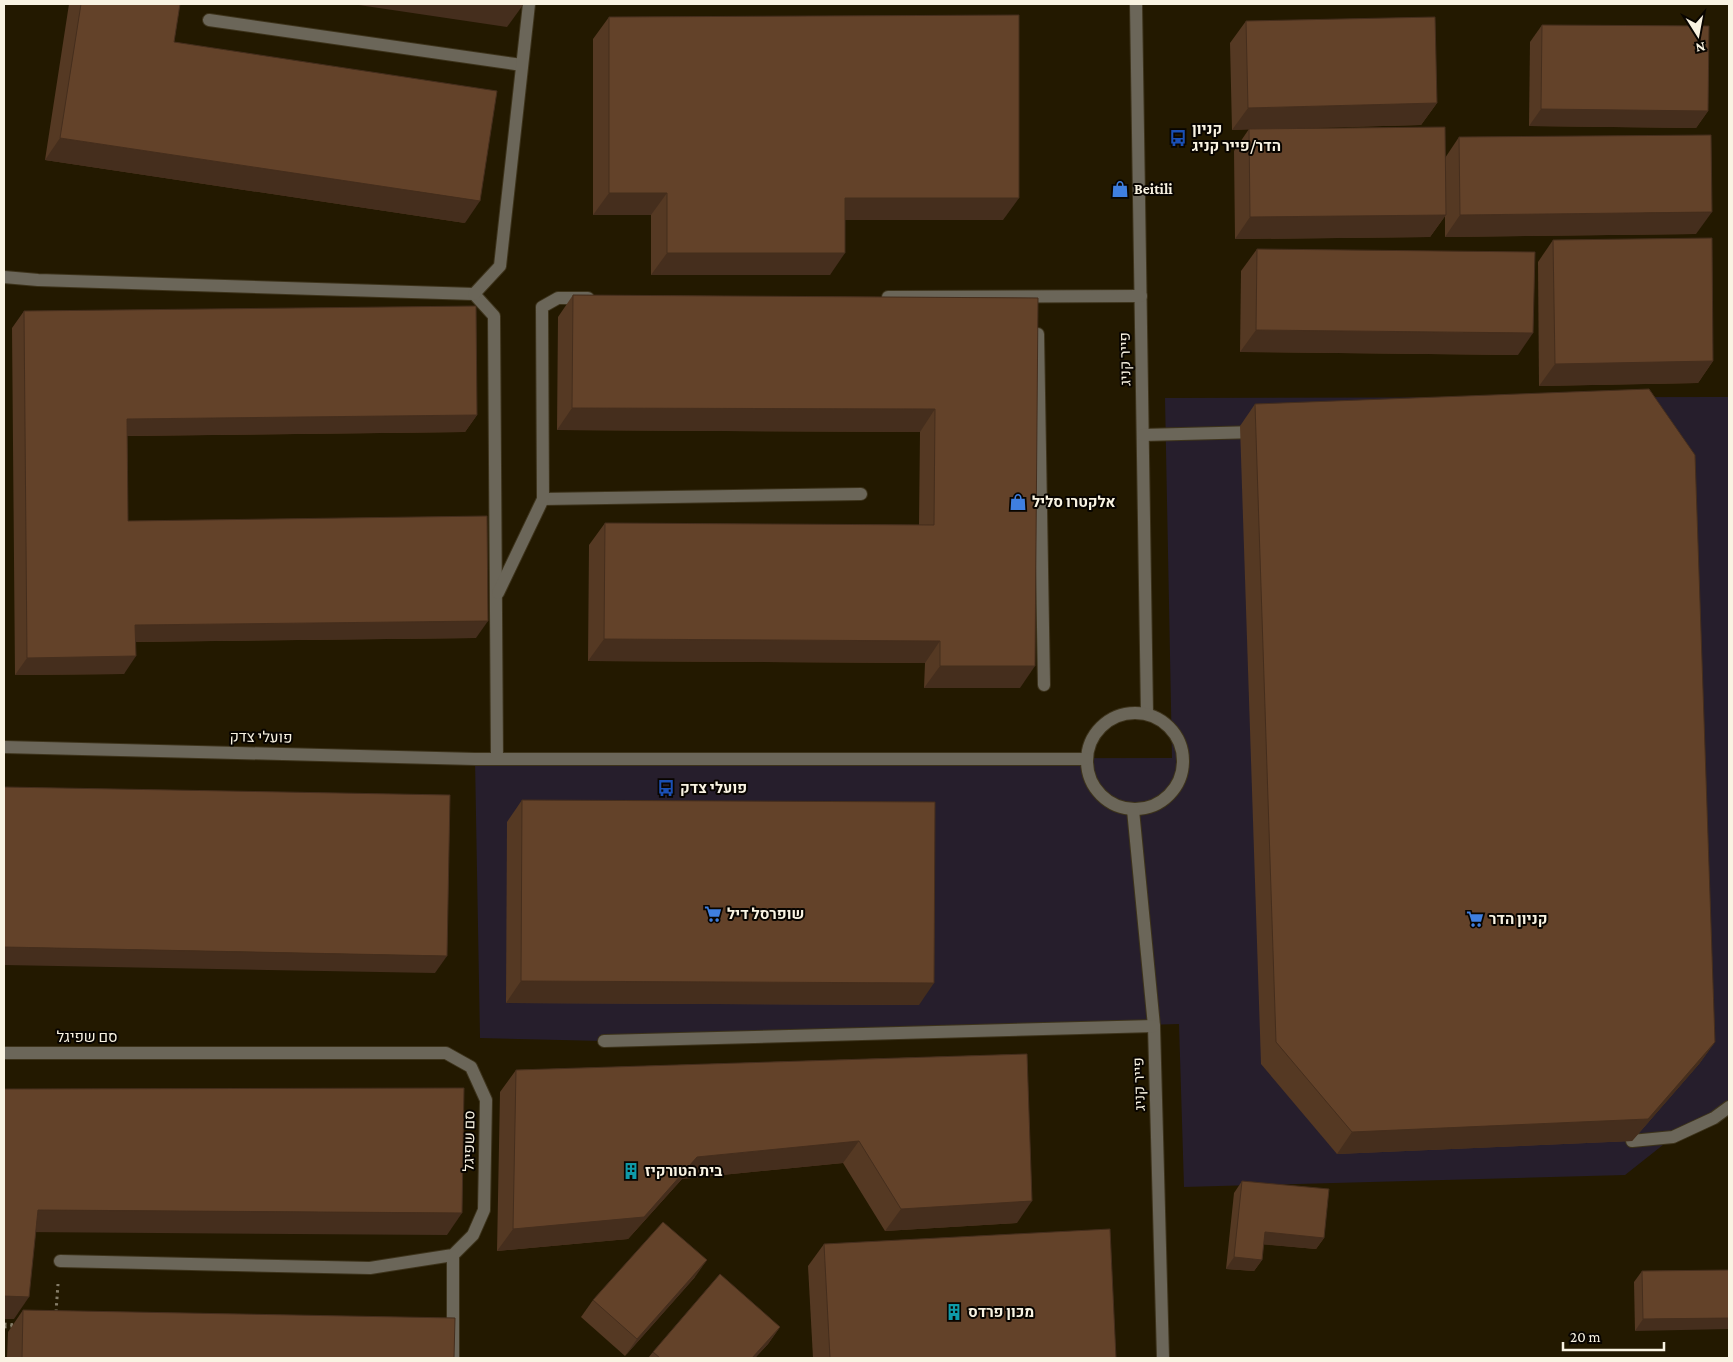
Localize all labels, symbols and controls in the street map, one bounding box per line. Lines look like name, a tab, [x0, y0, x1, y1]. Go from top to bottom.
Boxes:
north arrow	[1673, 10, 1723, 60]
text: N	[1694, 39, 1707, 57]
place label: קניון הדר/פייר קניג	[1192, 121, 1281, 154]
bus stop icon: קניון הדר/פייר קניג	[1168, 128, 1188, 148]
shop icon: Beitili	[1110, 179, 1130, 199]
place label: Beitili	[1134, 181, 1173, 197]
street label: פייר קניג	[1117, 332, 1133, 386]
shop icon: אלקטרו סליל	[1008, 492, 1028, 512]
place label: אלקטרו סליל	[1032, 494, 1116, 510]
street label: פועלי צדק	[229, 728, 293, 746]
bus stop icon: פועלי צדק	[656, 778, 676, 798]
place label: פועלי צדק	[680, 780, 747, 796]
supermarket icon: שופרסל דיל	[703, 904, 723, 924]
place label: שופרסל דיל	[727, 906, 804, 922]
supermarket icon: קניון הדר	[1465, 909, 1485, 929]
place label: קניון הדר	[1489, 911, 1547, 927]
street label: סם שפיגל	[56, 1029, 118, 1045]
street label: פייר קניג	[1130, 1057, 1148, 1111]
street label: סם שפיגל	[460, 1110, 478, 1172]
building icon: בית הטורקיז	[621, 1161, 641, 1181]
place label: בית הטורקיז	[645, 1163, 723, 1179]
building icon: מכון פרדס	[944, 1302, 964, 1322]
place label: מכון פרדס	[968, 1304, 1034, 1320]
scale bar	[1563, 1320, 1664, 1352]
text: 20 m	[1570, 1329, 1601, 1345]

